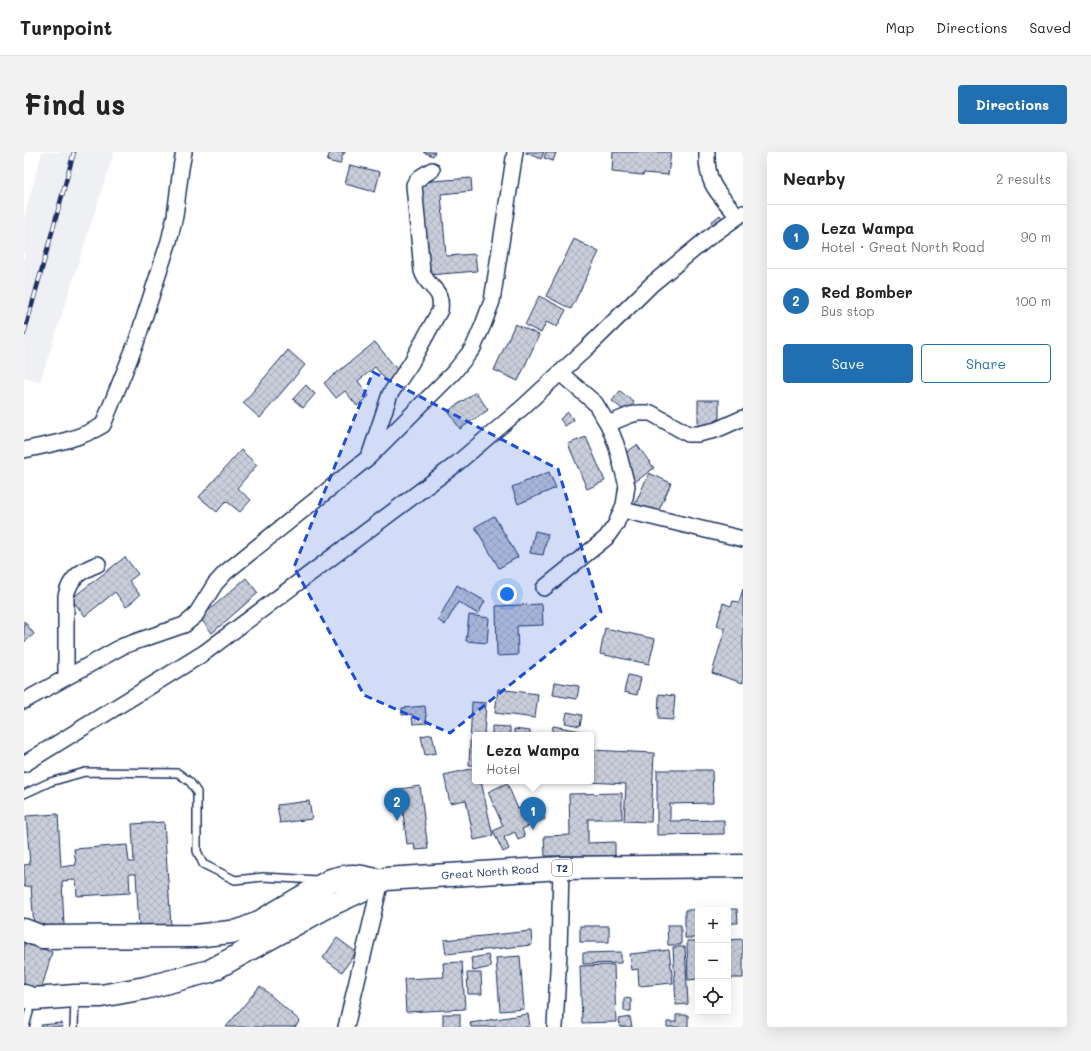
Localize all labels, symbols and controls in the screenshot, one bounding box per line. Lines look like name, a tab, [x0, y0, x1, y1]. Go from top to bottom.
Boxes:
text: Turnpoint	[20, 15, 112, 40]
text: Map	[886, 18, 914, 37]
text: Directions	[936, 18, 1007, 37]
text: Saved	[1029, 18, 1071, 37]
button: Directions	[958, 85, 1067, 124]
text: Find us	[24, 86, 125, 122]
text: Nearby	[783, 167, 845, 189]
text: 2 results	[996, 170, 1051, 187]
text: Leza Wampa	[821, 218, 914, 238]
text: 1	[793, 228, 799, 245]
text: 90 m	[1021, 228, 1051, 245]
text: Hotel · Great North Road	[821, 238, 985, 255]
text: Red Bomber	[821, 282, 913, 302]
text: 2	[792, 292, 800, 309]
text: 100 m	[1015, 292, 1051, 309]
text: Bus stop	[821, 302, 874, 319]
button: Save	[783, 344, 913, 383]
button: Share	[921, 344, 1051, 383]
your location	[497, 584, 517, 604]
popup	[472, 732, 594, 784]
text: Leza Wampa	[486, 740, 580, 760]
text: Hotel	[486, 760, 520, 777]
pin: 2	[384, 788, 410, 821]
pin: 1	[520, 797, 546, 830]
road number: T2	[552, 860, 572, 876]
street label: Great North Road	[441, 861, 539, 882]
map controls	[695, 907, 731, 1015]
button: +	[695, 907, 731, 943]
button: −	[695, 943, 731, 979]
button: locate	[695, 979, 731, 1015]

